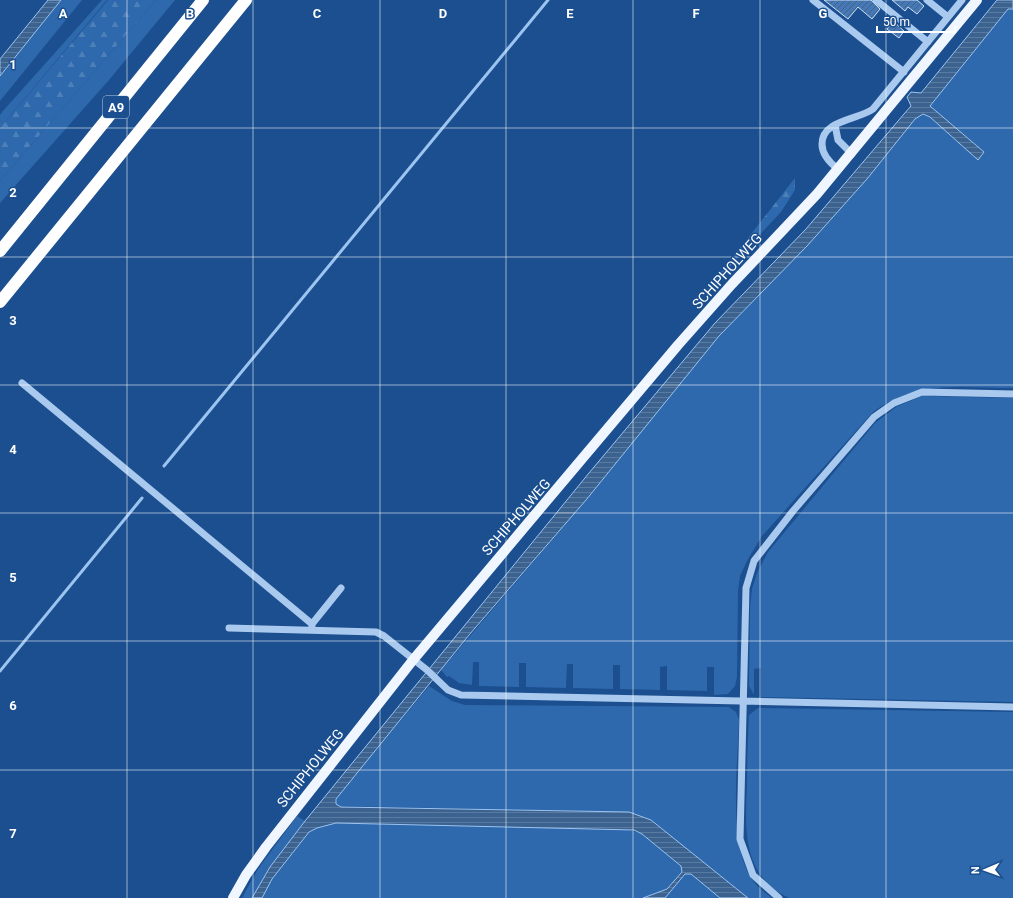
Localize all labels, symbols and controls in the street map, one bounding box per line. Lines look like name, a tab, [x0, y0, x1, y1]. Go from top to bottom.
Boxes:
text: A	[59, 6, 68, 21]
text: B	[186, 6, 194, 21]
text: C	[313, 6, 322, 21]
text: D	[439, 6, 447, 21]
text: E	[566, 6, 574, 21]
text: F	[692, 6, 700, 21]
text: G	[819, 6, 828, 21]
scale bar	[877, 8, 955, 34]
text: 50 m	[883, 15, 910, 29]
text: 1	[9, 57, 17, 72]
road number: A9	[103, 96, 129, 118]
text: 2	[9, 185, 17, 200]
street label: SCHIPHOLWEG	[689, 230, 765, 312]
text: 3	[9, 313, 17, 328]
text: 4	[9, 442, 17, 457]
street label: SCHIPHOLWEG	[478, 475, 554, 559]
text: 5	[9, 570, 17, 585]
text: 6	[9, 698, 17, 713]
street label: SCHIPHOLWEG	[274, 726, 346, 810]
text: 7	[9, 826, 17, 841]
north arrow	[965, 850, 1005, 890]
text: N	[969, 866, 982, 874]

